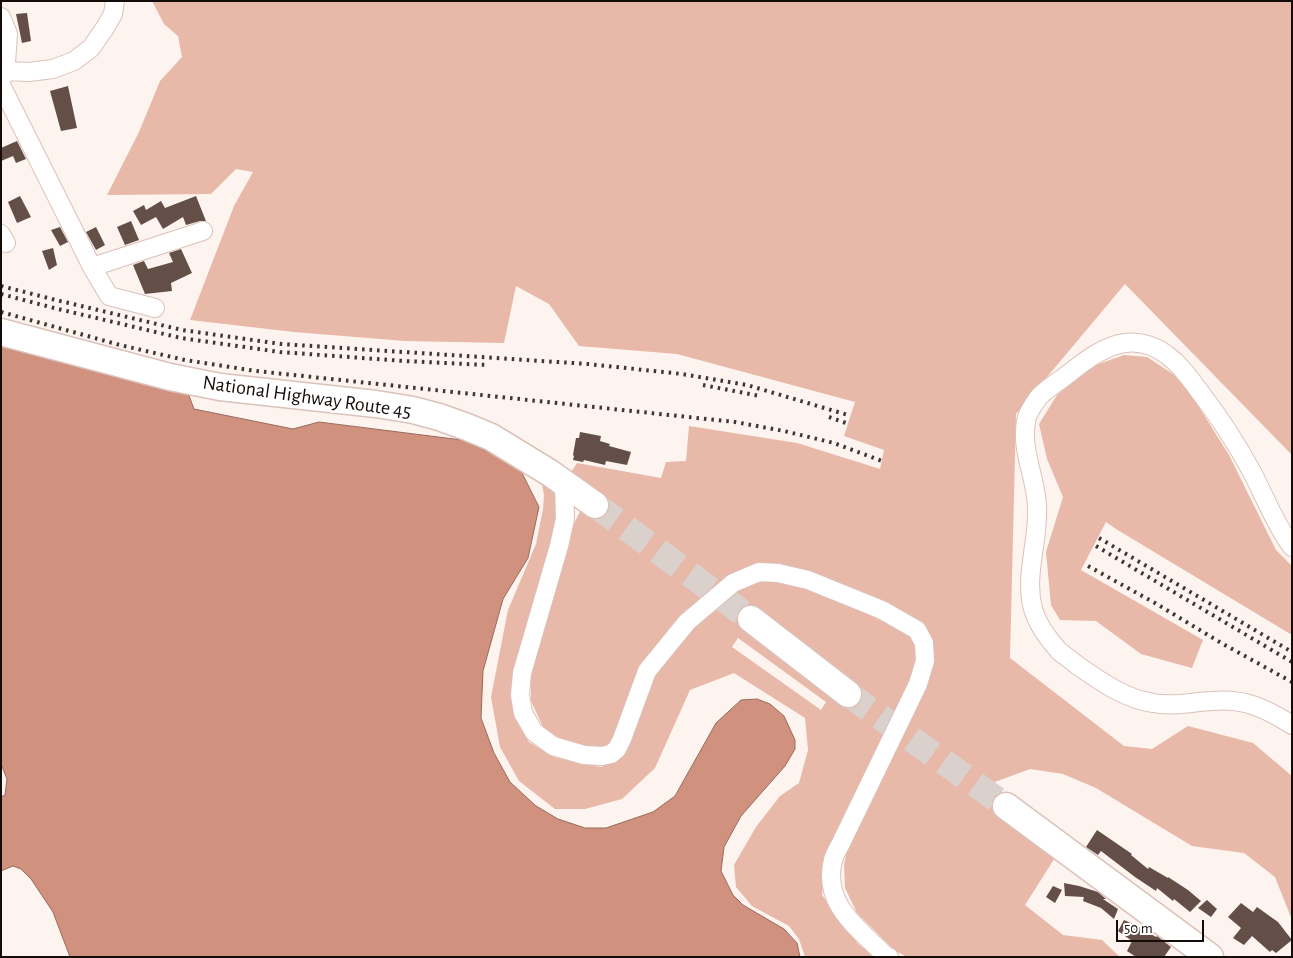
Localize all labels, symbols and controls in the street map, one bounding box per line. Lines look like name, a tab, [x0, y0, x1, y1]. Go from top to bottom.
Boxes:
street label: National Highway Route 45	[201, 370, 413, 424]
scale bar	[1118, 910, 1206, 942]
text: 50 m	[1124, 921, 1153, 936]

